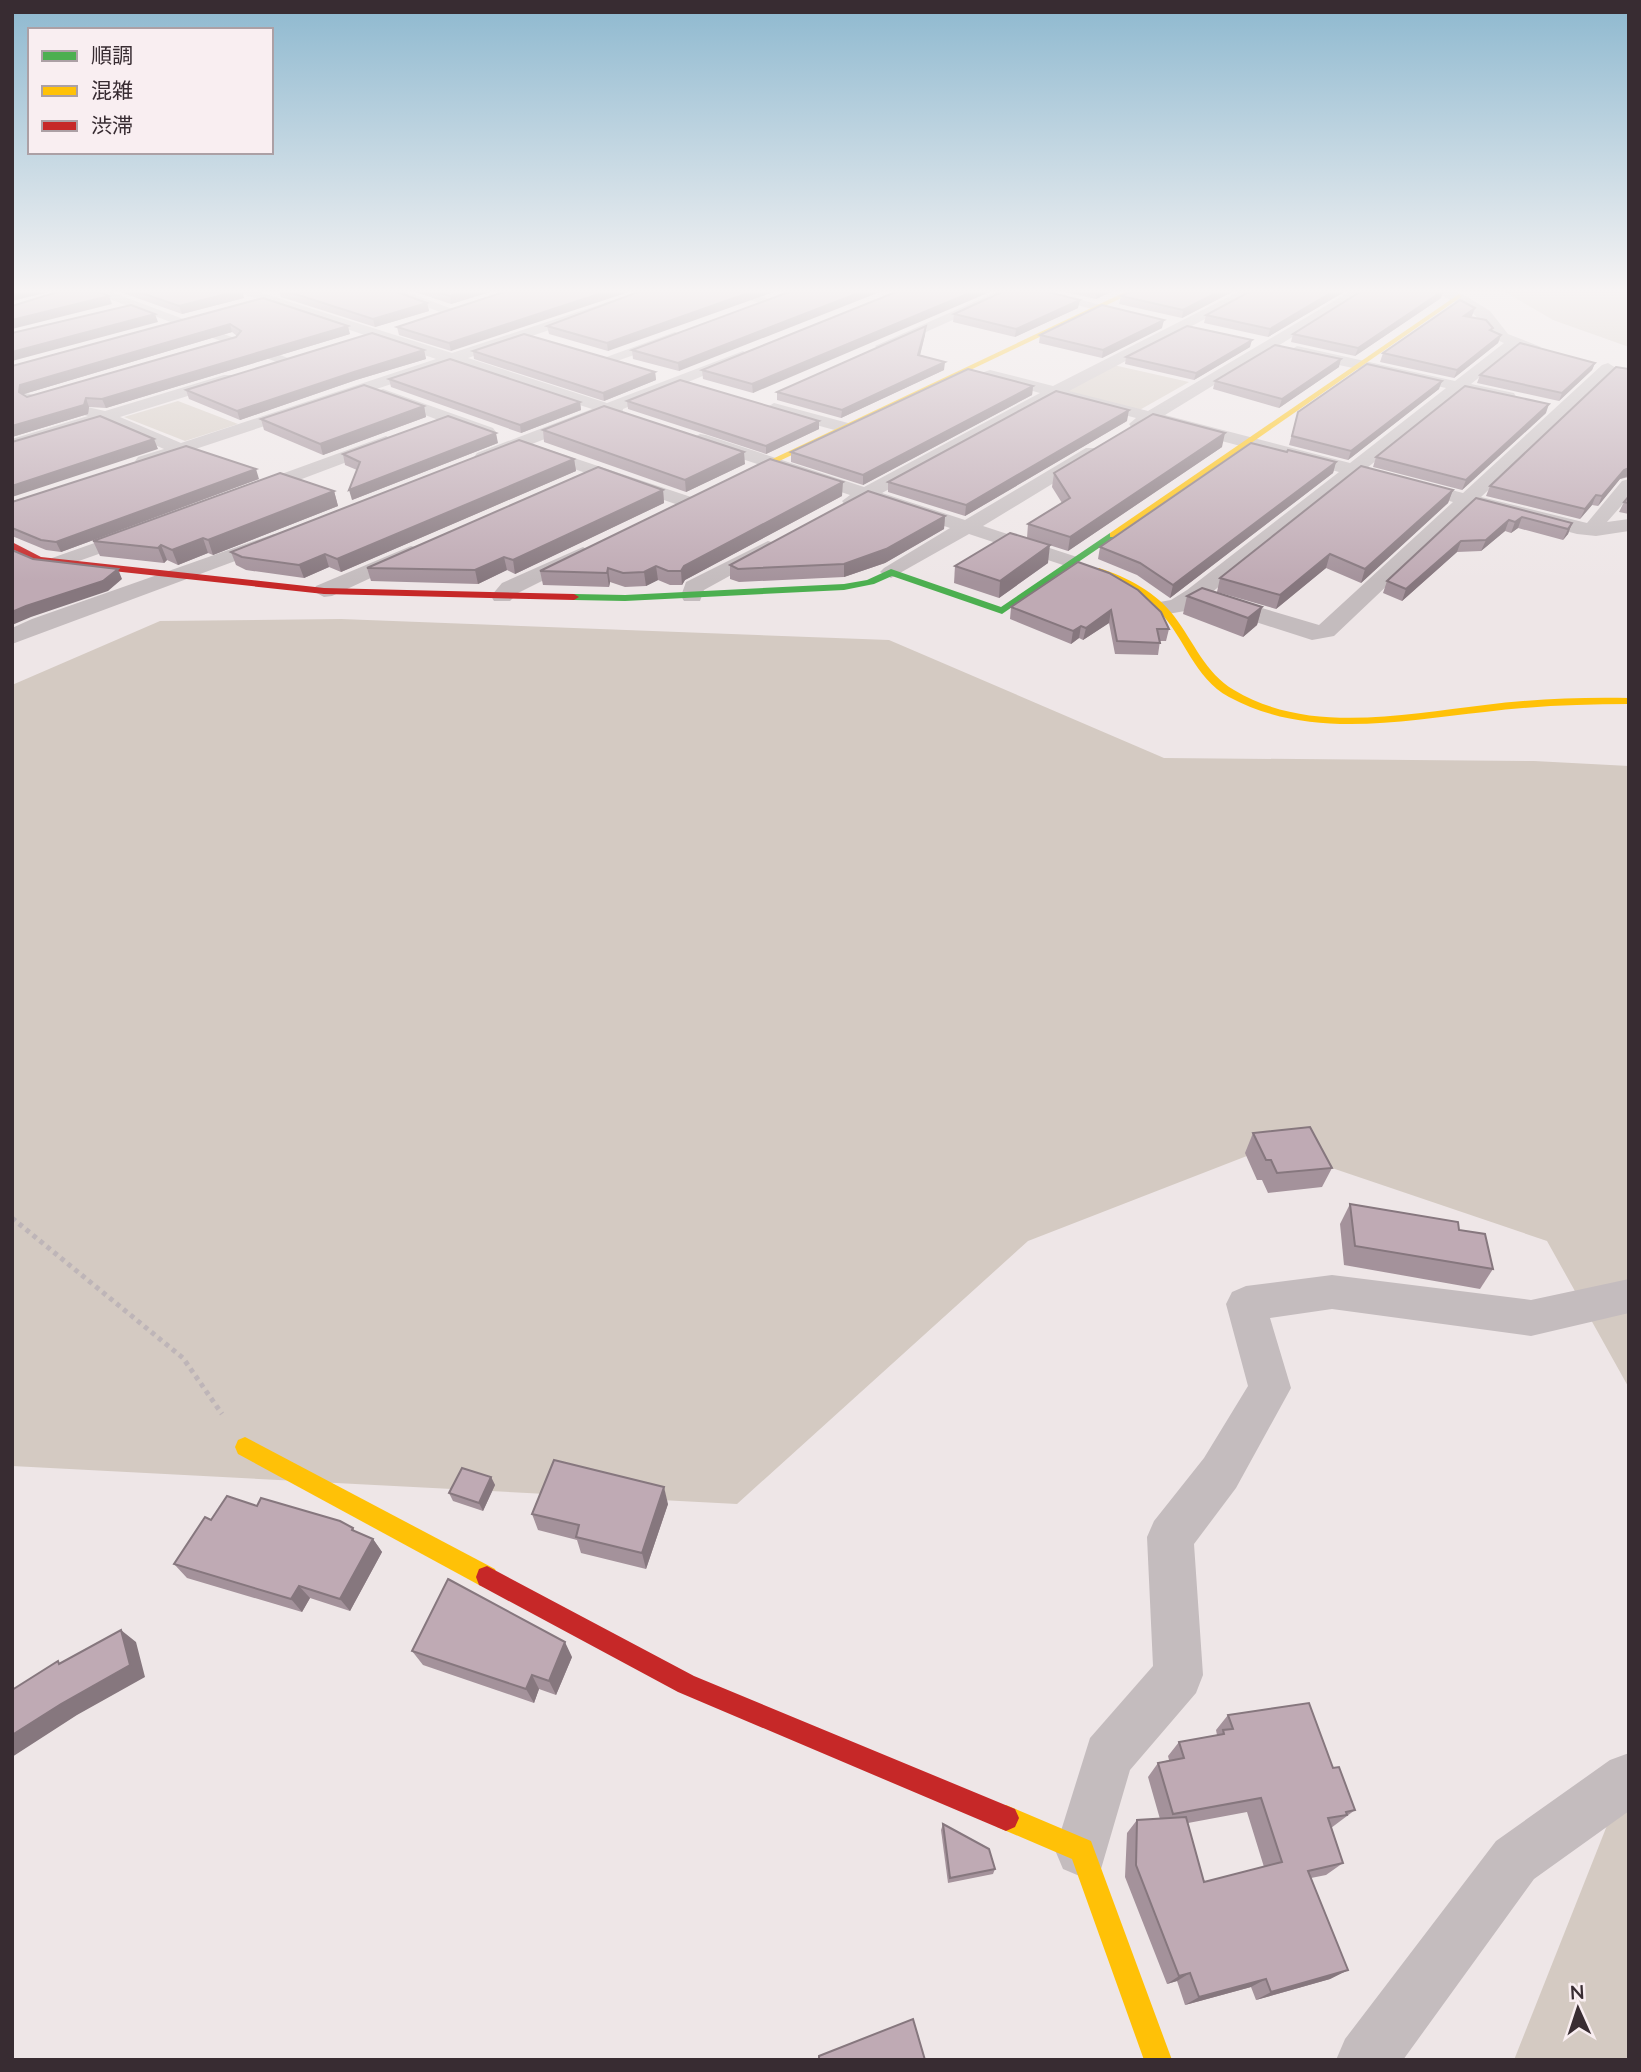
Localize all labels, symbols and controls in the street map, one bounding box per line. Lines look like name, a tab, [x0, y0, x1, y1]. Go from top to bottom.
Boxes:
legend	[28, 28, 273, 154]
text: 順調	[91, 42, 133, 67]
text: 混雑	[91, 77, 133, 102]
text: 渋滞	[91, 112, 133, 137]
north arrow	[1543, 1974, 1613, 2044]
text: N	[1569, 1980, 1585, 2003]

